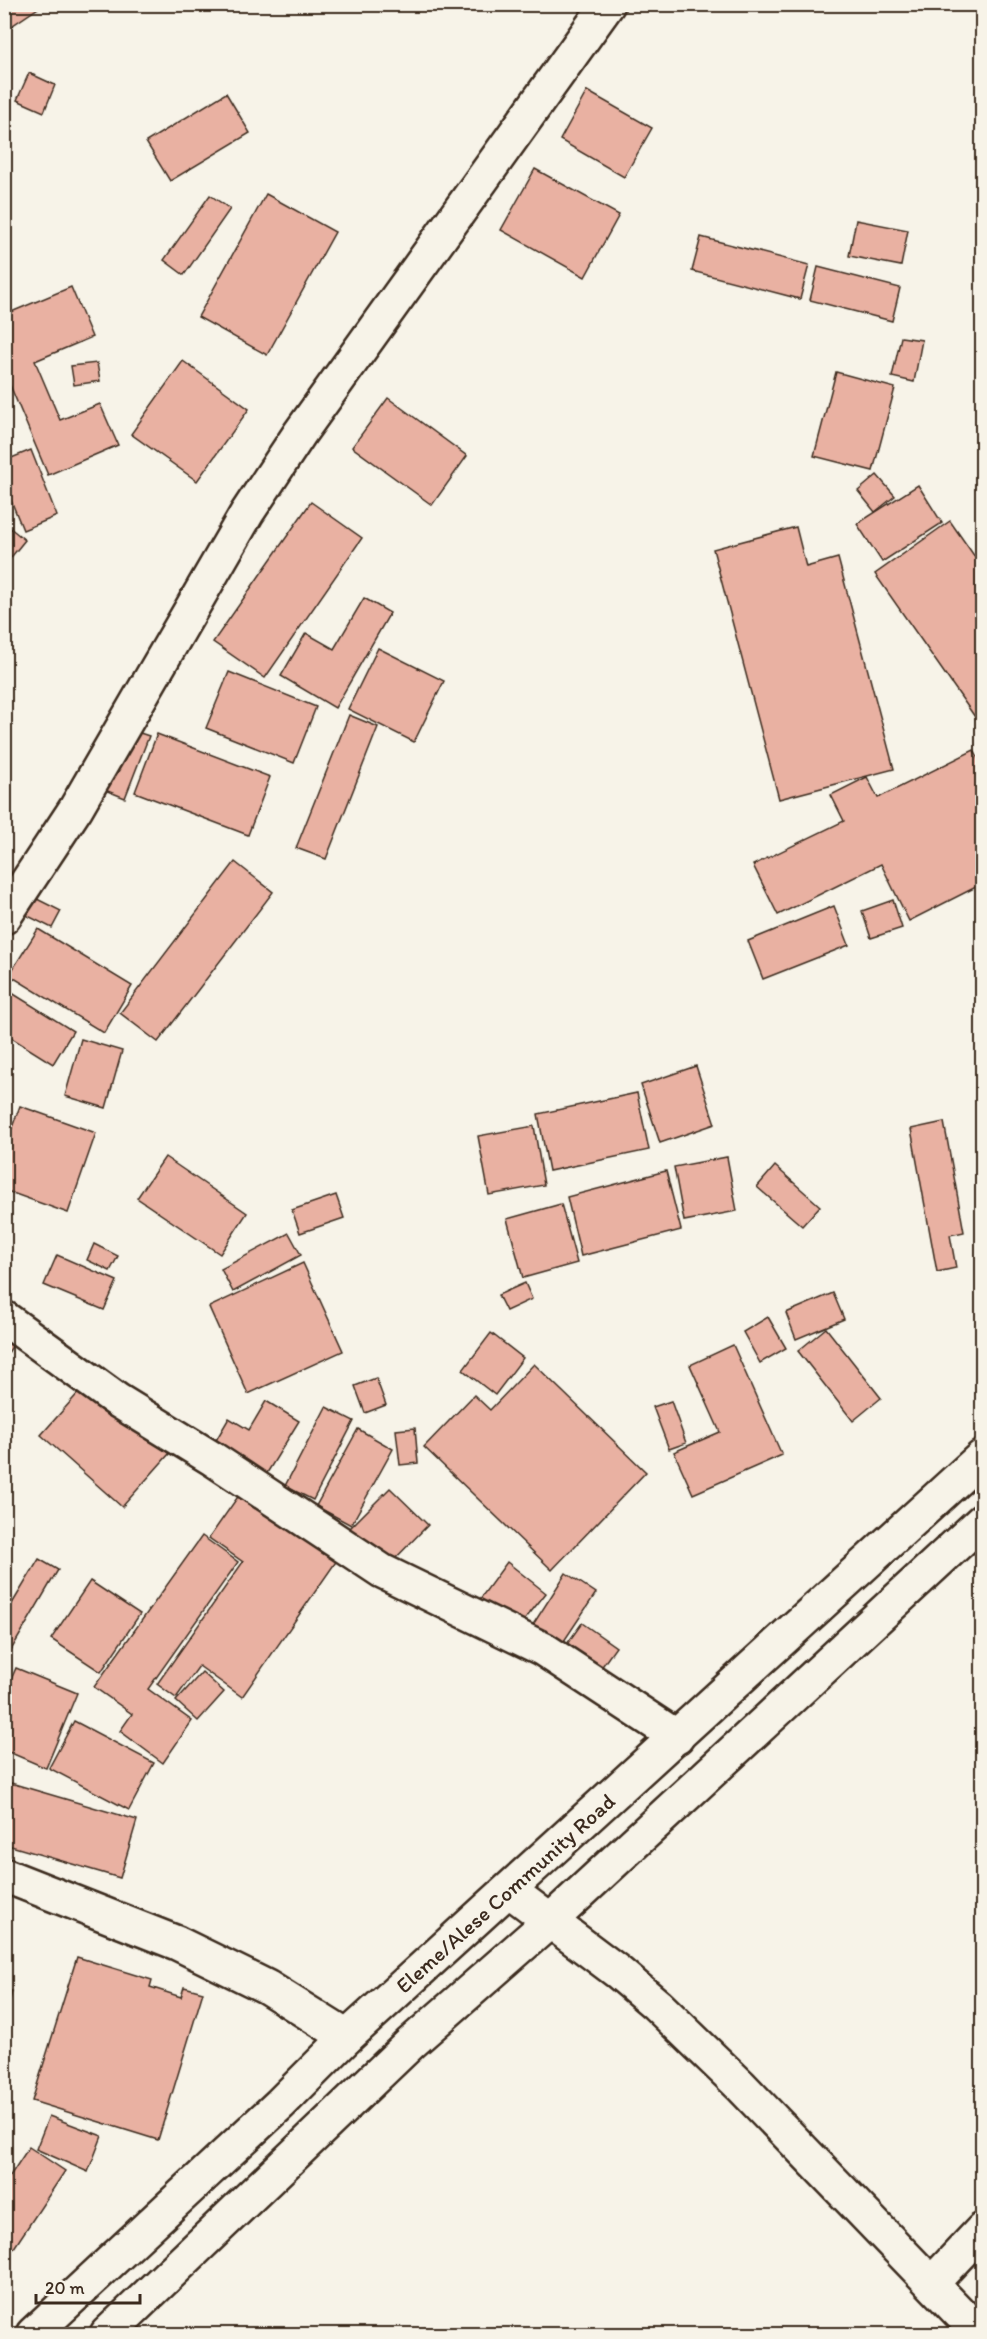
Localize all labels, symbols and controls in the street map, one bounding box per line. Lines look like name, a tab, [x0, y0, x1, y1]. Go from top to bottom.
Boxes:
street label: Eleme/Alese Community Road	[390, 1788, 621, 1999]
scale bar	[36, 2267, 140, 2305]
text: 20 m	[45, 2277, 85, 2299]

